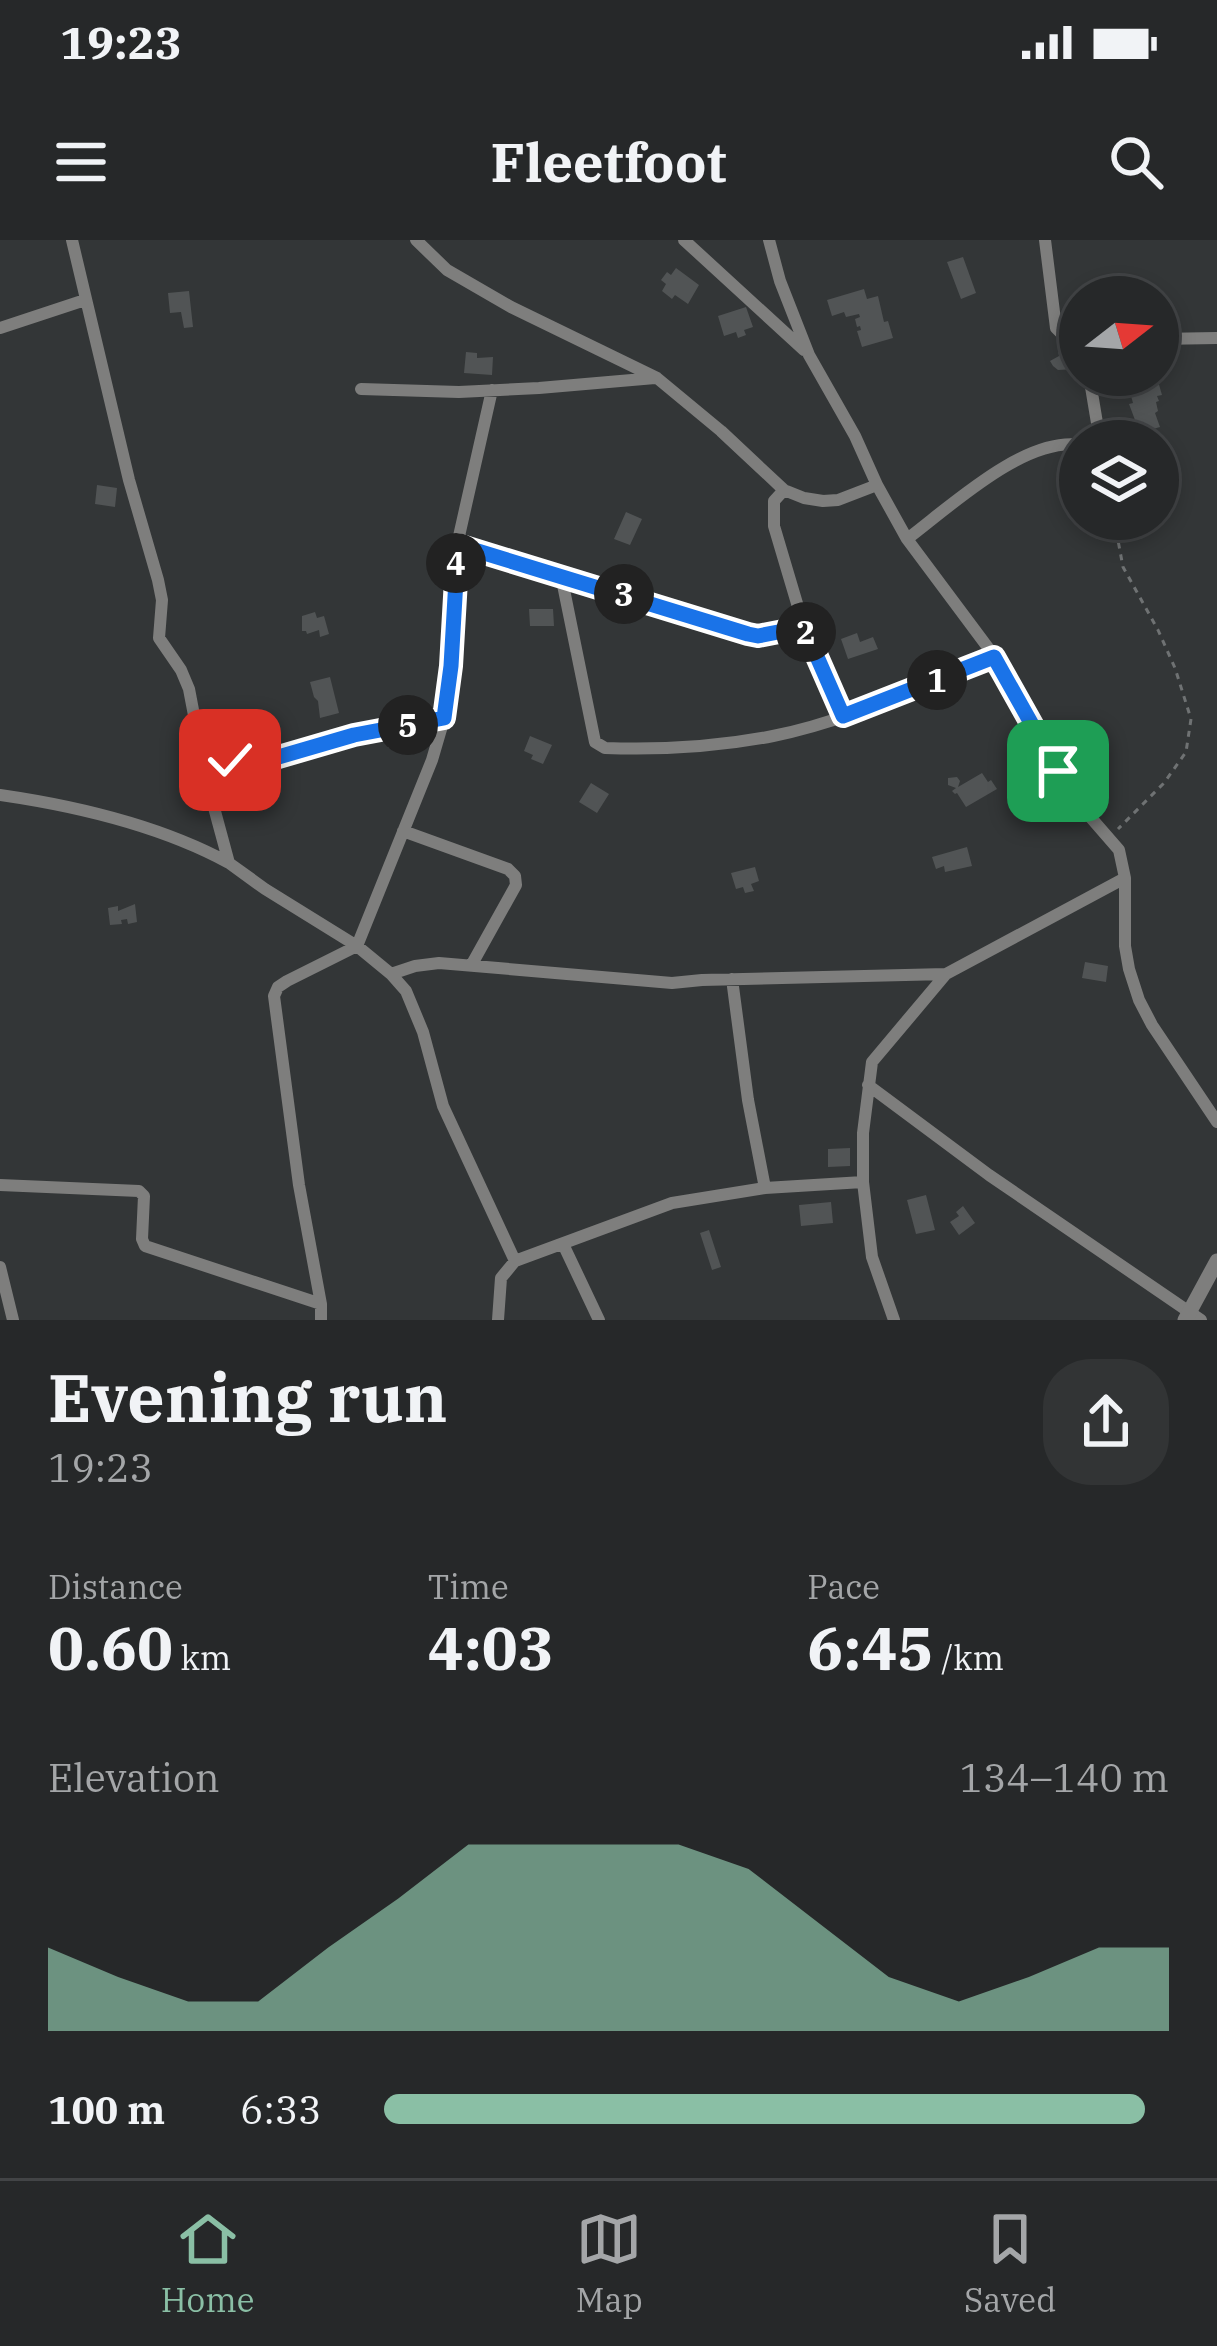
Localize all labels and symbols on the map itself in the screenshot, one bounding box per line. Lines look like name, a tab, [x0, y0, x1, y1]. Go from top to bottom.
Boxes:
north arrow	[1059, 276, 1179, 396]
pin: 4	[426, 533, 486, 593]
pin: 3	[594, 564, 654, 624]
pin: 2	[776, 602, 836, 662]
pin: 1	[907, 650, 967, 710]
pin: 5	[378, 695, 438, 755]
pin	[179, 709, 281, 811]
pin	[1007, 720, 1109, 822]

